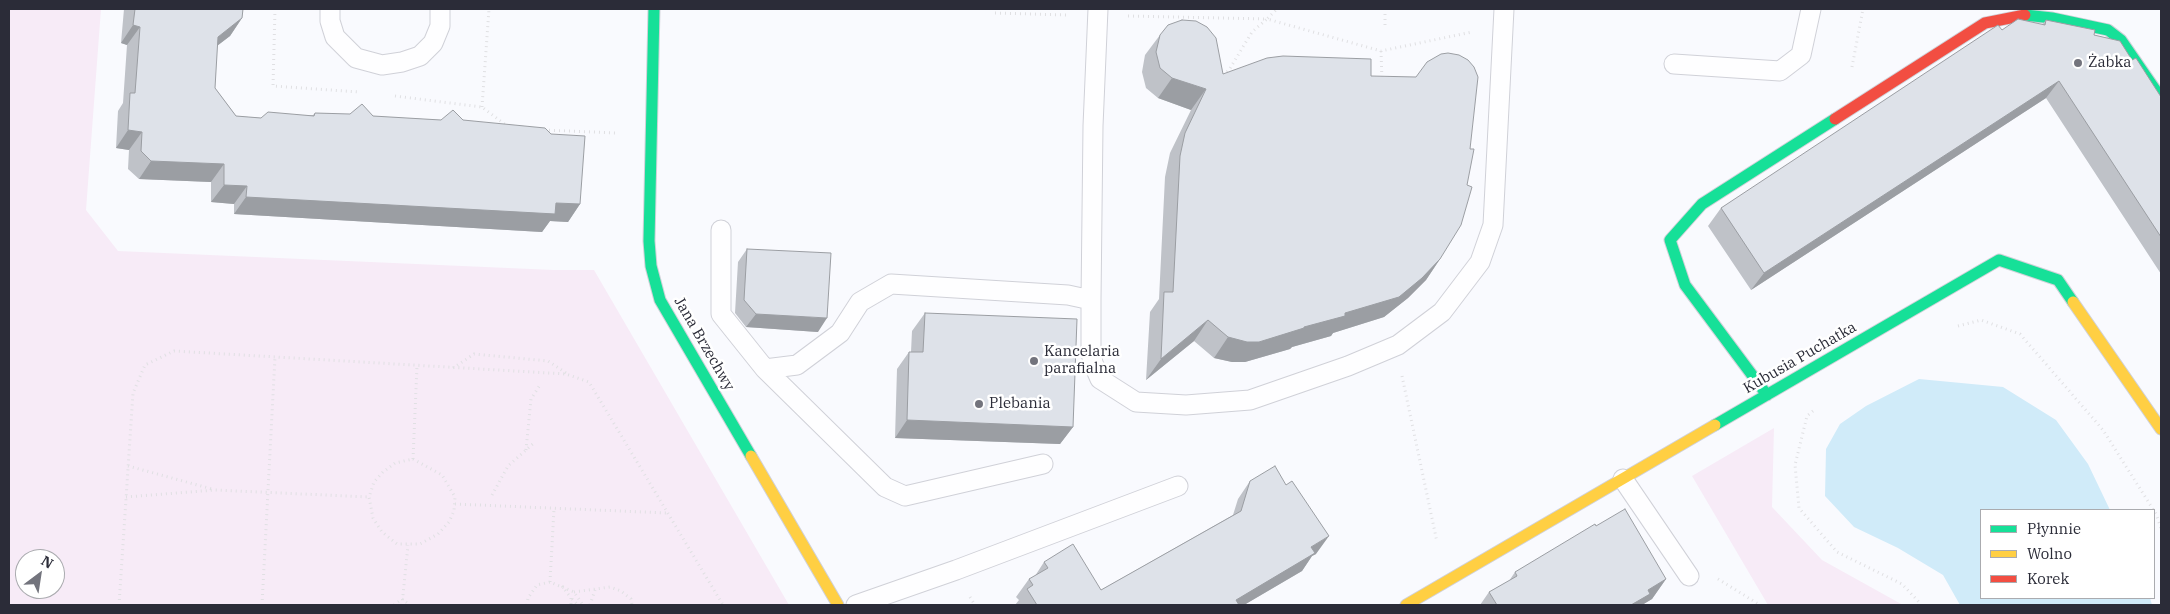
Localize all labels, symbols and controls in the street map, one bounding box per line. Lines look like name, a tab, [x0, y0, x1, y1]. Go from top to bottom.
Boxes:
place label: Żabka	[2088, 54, 2132, 72]
marker: Żabka	[2072, 57, 2084, 69]
street label: Jana Brzechwy	[670, 294, 738, 394]
street label: Kubusia Puchatka	[1740, 318, 1860, 398]
place label: Kancelaria parafialna	[1044, 343, 1120, 378]
marker: Kancelaria parafialna	[1028, 355, 1040, 367]
place label: Plebania	[989, 395, 1051, 413]
marker: Plebania	[973, 398, 985, 410]
legend	[1980, 509, 2155, 599]
text: Płynnie	[2027, 519, 2081, 538]
text: Wolno	[2027, 544, 2072, 563]
north arrow	[15, 549, 65, 599]
text: N	[38, 551, 57, 573]
text: Korek	[2027, 569, 2069, 588]

